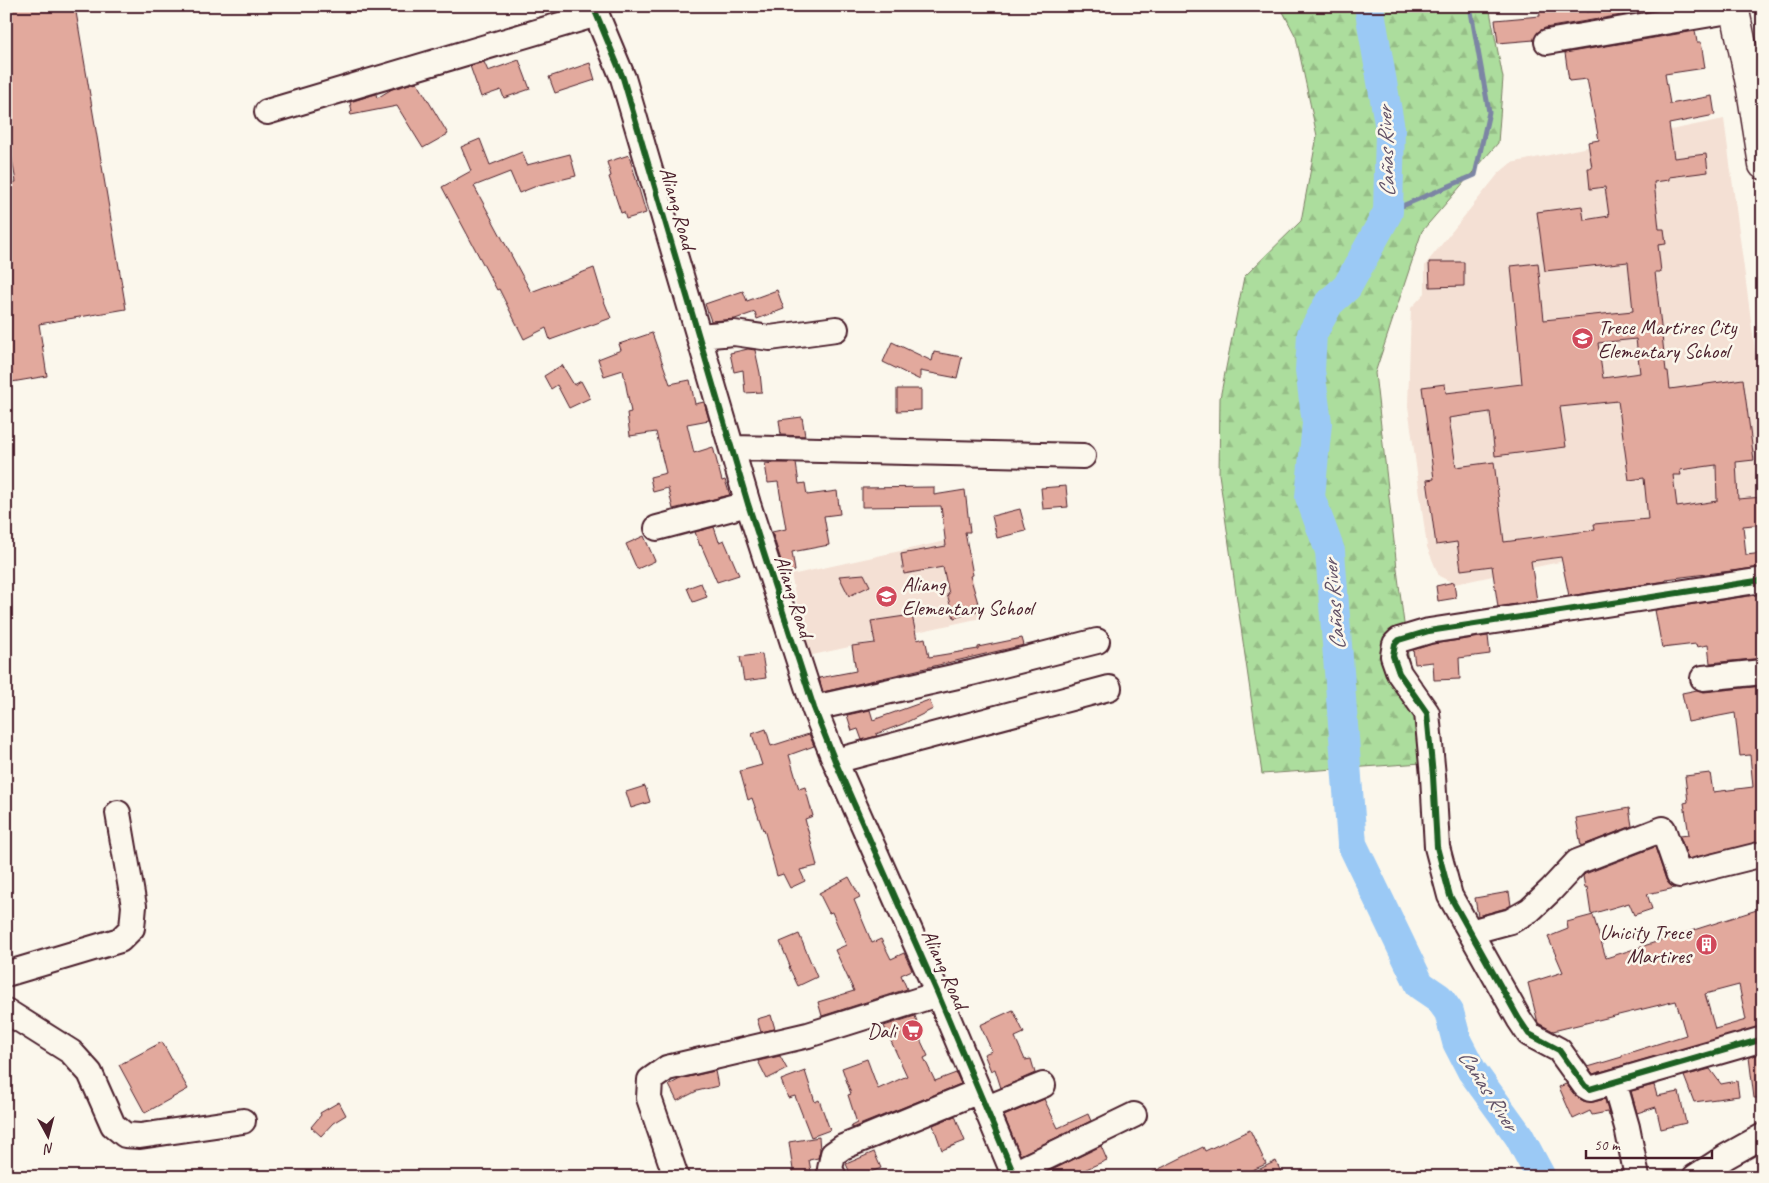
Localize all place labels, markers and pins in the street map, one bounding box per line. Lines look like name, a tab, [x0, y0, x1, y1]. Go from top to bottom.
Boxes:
place label: Trece Martires City Elementary School	[1598, 314, 1738, 364]
school or university icon: Trece Martires City Elementary School	[1570, 327, 1594, 351]
place label: Aliang Elementary School	[902, 571, 1037, 621]
school or university icon: Aliang Elementary School	[874, 584, 898, 608]
place label: Unicity Trece Martires	[1599, 919, 1693, 969]
building icon: Unicity Trece Martires	[1695, 932, 1719, 956]
place label: Dali	[867, 1018, 899, 1044]
supermarket icon: Dali	[900, 1019, 924, 1043]

